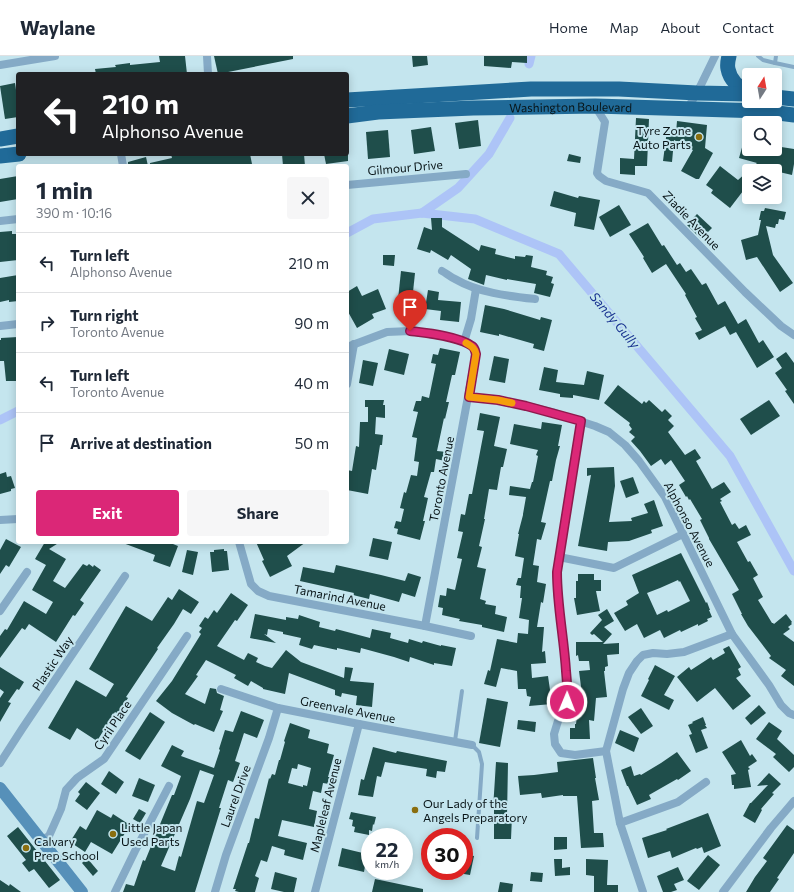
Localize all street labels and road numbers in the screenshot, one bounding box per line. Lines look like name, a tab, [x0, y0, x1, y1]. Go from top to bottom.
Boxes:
street label: Washington Boulevard	[509, 99, 632, 114]
street label: Gilmour Drive	[367, 157, 443, 177]
street label: Ziadie Avenue	[661, 188, 723, 252]
street label: Toronto Avenue	[426, 435, 456, 523]
street label: Alphonso Avenue	[662, 479, 718, 569]
street label: Tamarind Avenue	[293, 581, 387, 613]
street label: Plastic Way	[29, 633, 75, 693]
street label: Greenvale Avenue	[299, 693, 397, 725]
street label: Cyril Place	[90, 698, 134, 752]
street label: Mapleleaf Avenue	[306, 756, 344, 854]
street label: Laurel Drive	[217, 763, 253, 829]

